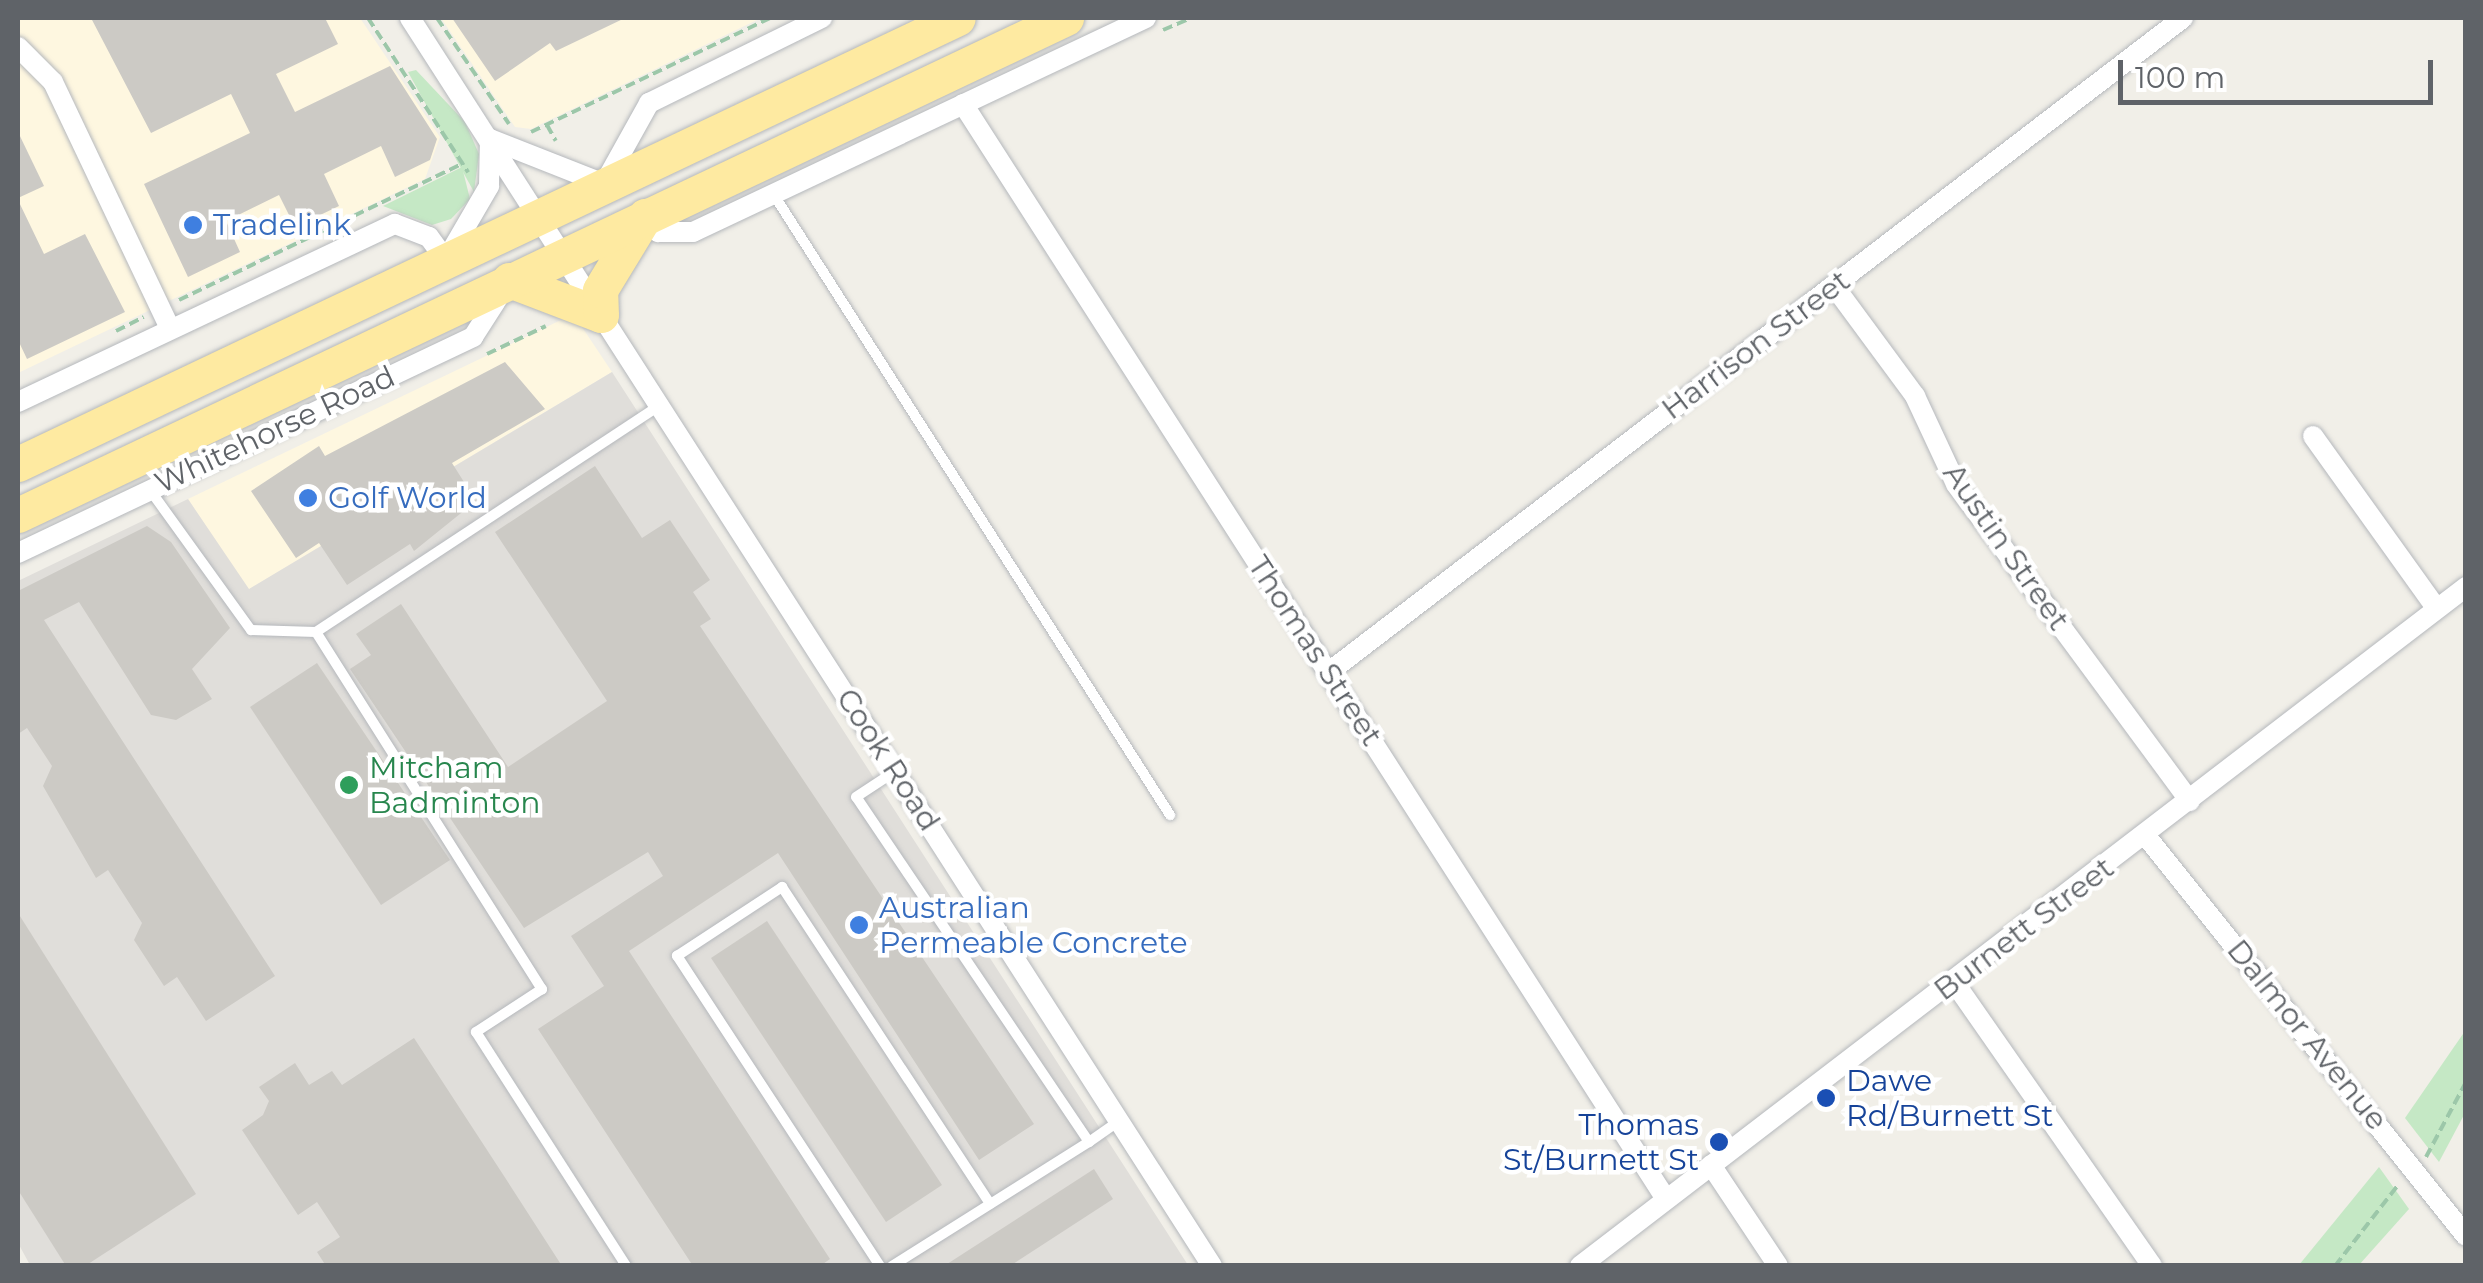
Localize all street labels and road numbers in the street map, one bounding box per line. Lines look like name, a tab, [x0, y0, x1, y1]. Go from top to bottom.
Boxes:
street label: Harrison Street	[1655, 263, 1857, 427]
street label: Whitehorse Road	[149, 359, 401, 501]
street label: Austin Street	[1935, 457, 2077, 637]
street label: Thomas Street	[1240, 549, 1390, 753]
street label: Cook Road	[829, 682, 947, 838]
street label: Burnett Street	[1927, 850, 2121, 1008]
street label: Dalmor Avenue	[2219, 933, 2395, 1137]

